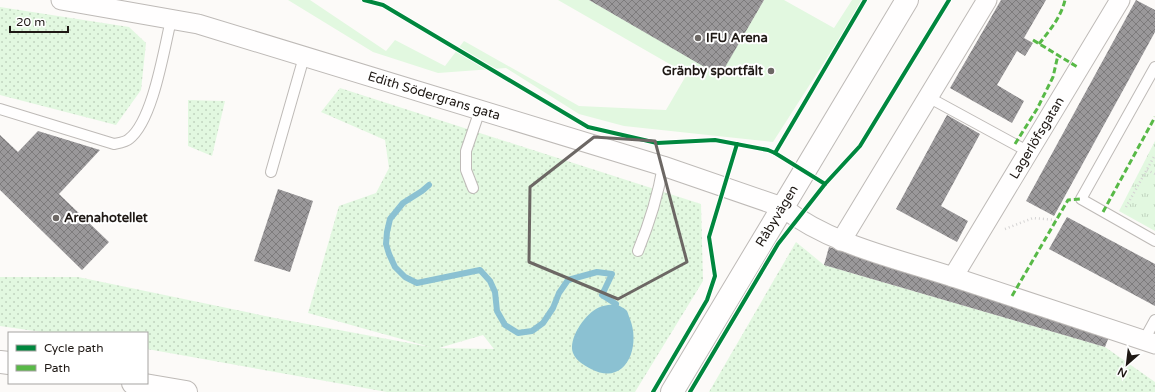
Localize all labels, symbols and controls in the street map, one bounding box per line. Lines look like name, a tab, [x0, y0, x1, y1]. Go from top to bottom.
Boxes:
scale bar	[10, 8, 68, 34]
text: 20 m	[16, 15, 45, 29]
place label: IFU Arena	[706, 30, 768, 46]
marker: IFU Arena	[693, 33, 703, 43]
place label: Gränby sportfält	[662, 63, 763, 79]
marker: Gränby sportfält	[766, 66, 776, 76]
street label: Edith Södergrans gata	[366, 68, 502, 124]
street label: Lagerlöfsgatan	[1006, 94, 1068, 182]
street label: Råbyvägen	[752, 182, 802, 250]
place label: Arenahotellet	[64, 210, 148, 226]
marker: Arenahotellet	[51, 213, 61, 223]
legend	[8, 332, 148, 384]
text: Cycle path	[44, 341, 103, 355]
north arrow	[1107, 344, 1147, 384]
text: Path	[44, 361, 70, 375]
text: N	[1116, 365, 1129, 380]

